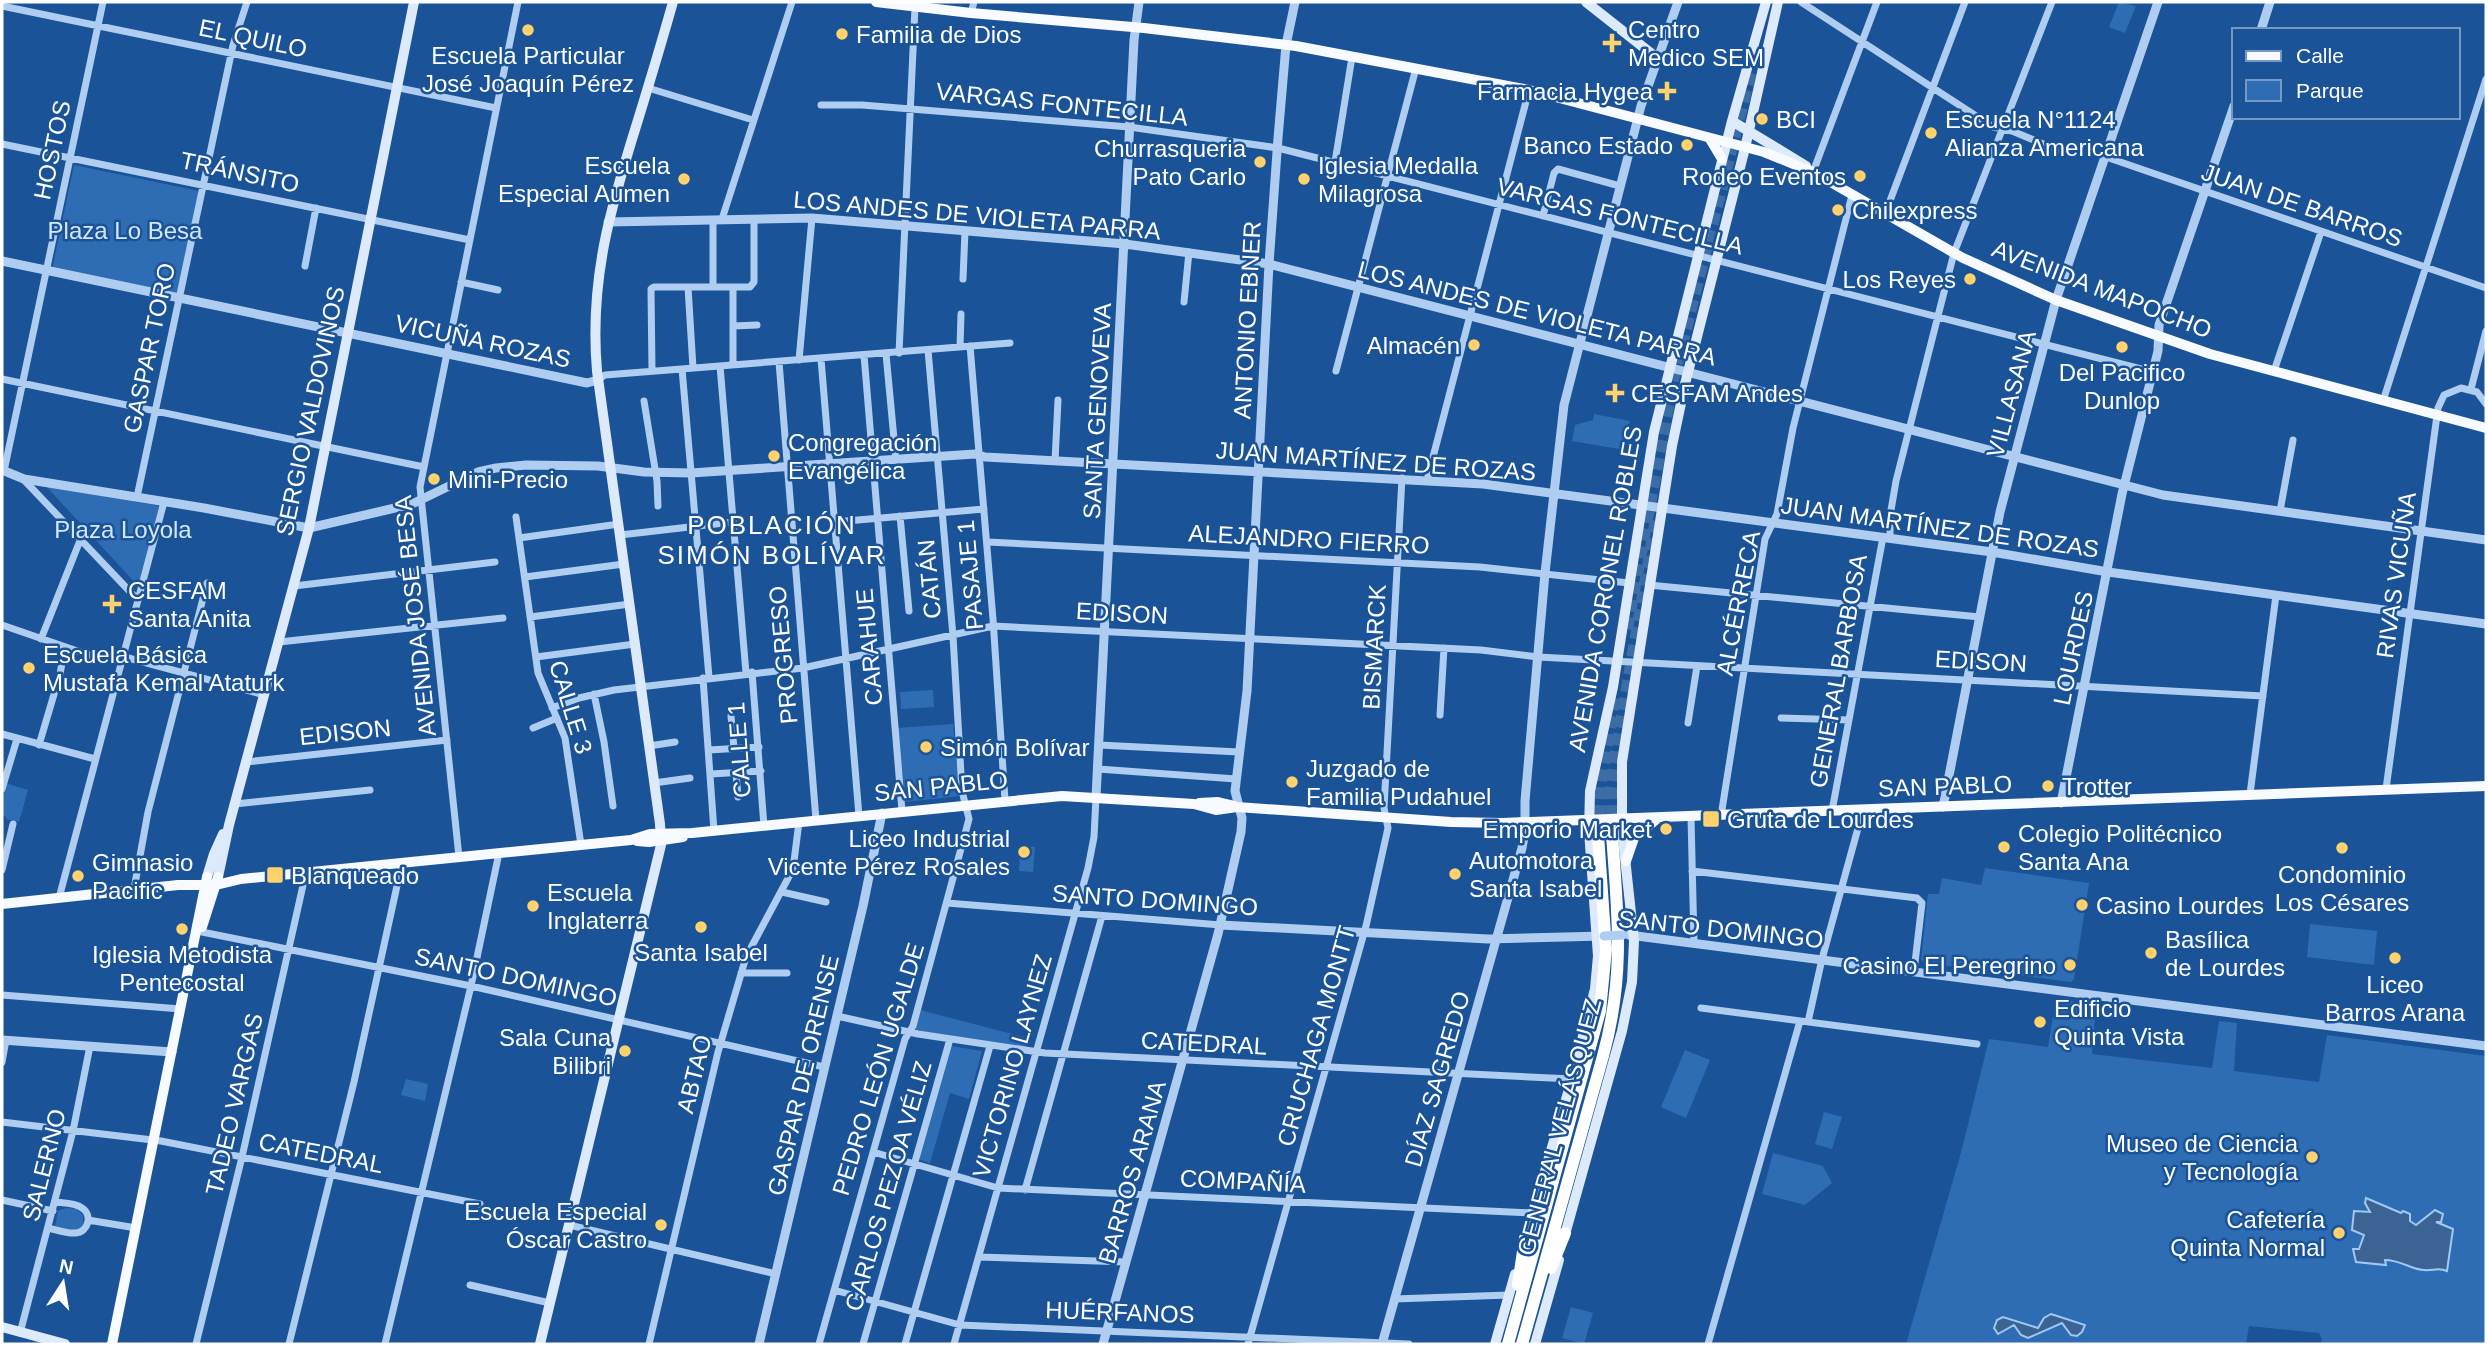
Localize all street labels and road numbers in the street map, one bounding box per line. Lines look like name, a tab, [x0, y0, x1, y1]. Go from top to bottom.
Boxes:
street label: EL QUILO	[196, 13, 310, 63]
street label: VARGAS FONTECILLA	[935, 77, 1189, 131]
street label: HOSTOS	[28, 98, 76, 202]
street label: TRÁNSITO	[178, 146, 302, 198]
street label: JUAN DE BARROS	[2198, 158, 2406, 252]
street label: VARGAS FONTECILLA	[1494, 172, 1746, 260]
street label: LOS ANDES DE VIOLETA PARRA	[792, 185, 1162, 245]
street label: ANTONIO EBNER	[1228, 220, 1266, 420]
street label: AVENIDA MAPOCHO	[1988, 235, 2216, 343]
street label: LOS ANDES DE VIOLETA PARRA	[1355, 255, 1719, 371]
street label: GASPAR TORO	[118, 260, 180, 436]
street label: SERGIO VALDOVINOS	[270, 284, 350, 538]
street label: SANTA GENOVEVA	[1078, 302, 1116, 520]
street label: VICUÑA ROZAS	[393, 309, 573, 373]
street label: VILLASANA	[1981, 327, 2041, 461]
street label: AVENIDA CORONEL ROBLES	[1563, 424, 1647, 754]
street label: JUAN MARTÍNEZ DE ROZAS	[1215, 436, 1537, 486]
street label: RIVAS VICUÑA	[2371, 490, 2421, 660]
street label: JUAN MARTÍNEZ DE ROZAS	[1779, 491, 2101, 563]
street label: AVENIDA JOSÉ BESA	[389, 494, 441, 738]
street label: PASAJE 1	[952, 519, 988, 631]
street label: ALEJANDRO FIERRO	[1188, 519, 1430, 559]
street label: ALCÉRRECA	[1711, 528, 1765, 678]
street label: CATÁN	[912, 538, 946, 620]
street label: GENERAL BARBOSA	[1804, 552, 1872, 790]
street label: BISMARCK	[1357, 584, 1391, 710]
street label: PROGRESO	[764, 585, 802, 725]
street label: CARAHUE	[850, 587, 888, 707]
street label: LOURDES	[2048, 588, 2098, 708]
street label: EDISON	[1075, 597, 1169, 629]
street label: EDISON	[1934, 645, 2028, 677]
street label: CALLE 3	[544, 657, 598, 757]
street label: CALLE 1	[722, 701, 756, 799]
street label: EDISON	[298, 714, 392, 750]
street label: SAN PABLO	[873, 766, 1009, 806]
street label: SAN PABLO	[1877, 770, 2013, 802]
street label: SANTO DOMINGO	[1051, 879, 1259, 921]
street label: SANTO DOMINGO	[1617, 905, 1825, 953]
street label: CRUCHAGA MONTT	[1272, 922, 1360, 1149]
street label: PEDRO LEÓN UGALDE	[827, 939, 929, 1199]
street label: SANTO DOMINGO	[412, 942, 620, 1012]
street label: VICTORINO LAYNEZ	[967, 951, 1057, 1181]
street label: GASPAR DE ORENSE	[762, 952, 844, 1198]
street label: DÍAZ SAGREDO	[1399, 988, 1475, 1170]
street label: GENERAL VELÁSQUEZ	[1512, 996, 1606, 1258]
street label: TADEO VARGAS	[200, 1010, 268, 1198]
street label: CATEDRAL	[1140, 1026, 1268, 1060]
street label: ABTAO	[671, 1032, 717, 1116]
street label: CARLOS PEZOA VÉLIZ	[839, 1058, 937, 1314]
street label: BARROS ARANA	[1093, 1077, 1171, 1267]
street label: SALERNO	[17, 1106, 71, 1224]
street label: CATEDRAL	[256, 1128, 386, 1178]
street label: COMPAÑÍA	[1179, 1164, 1307, 1198]
street label: HUÉRFANOS	[1045, 1296, 1195, 1328]

